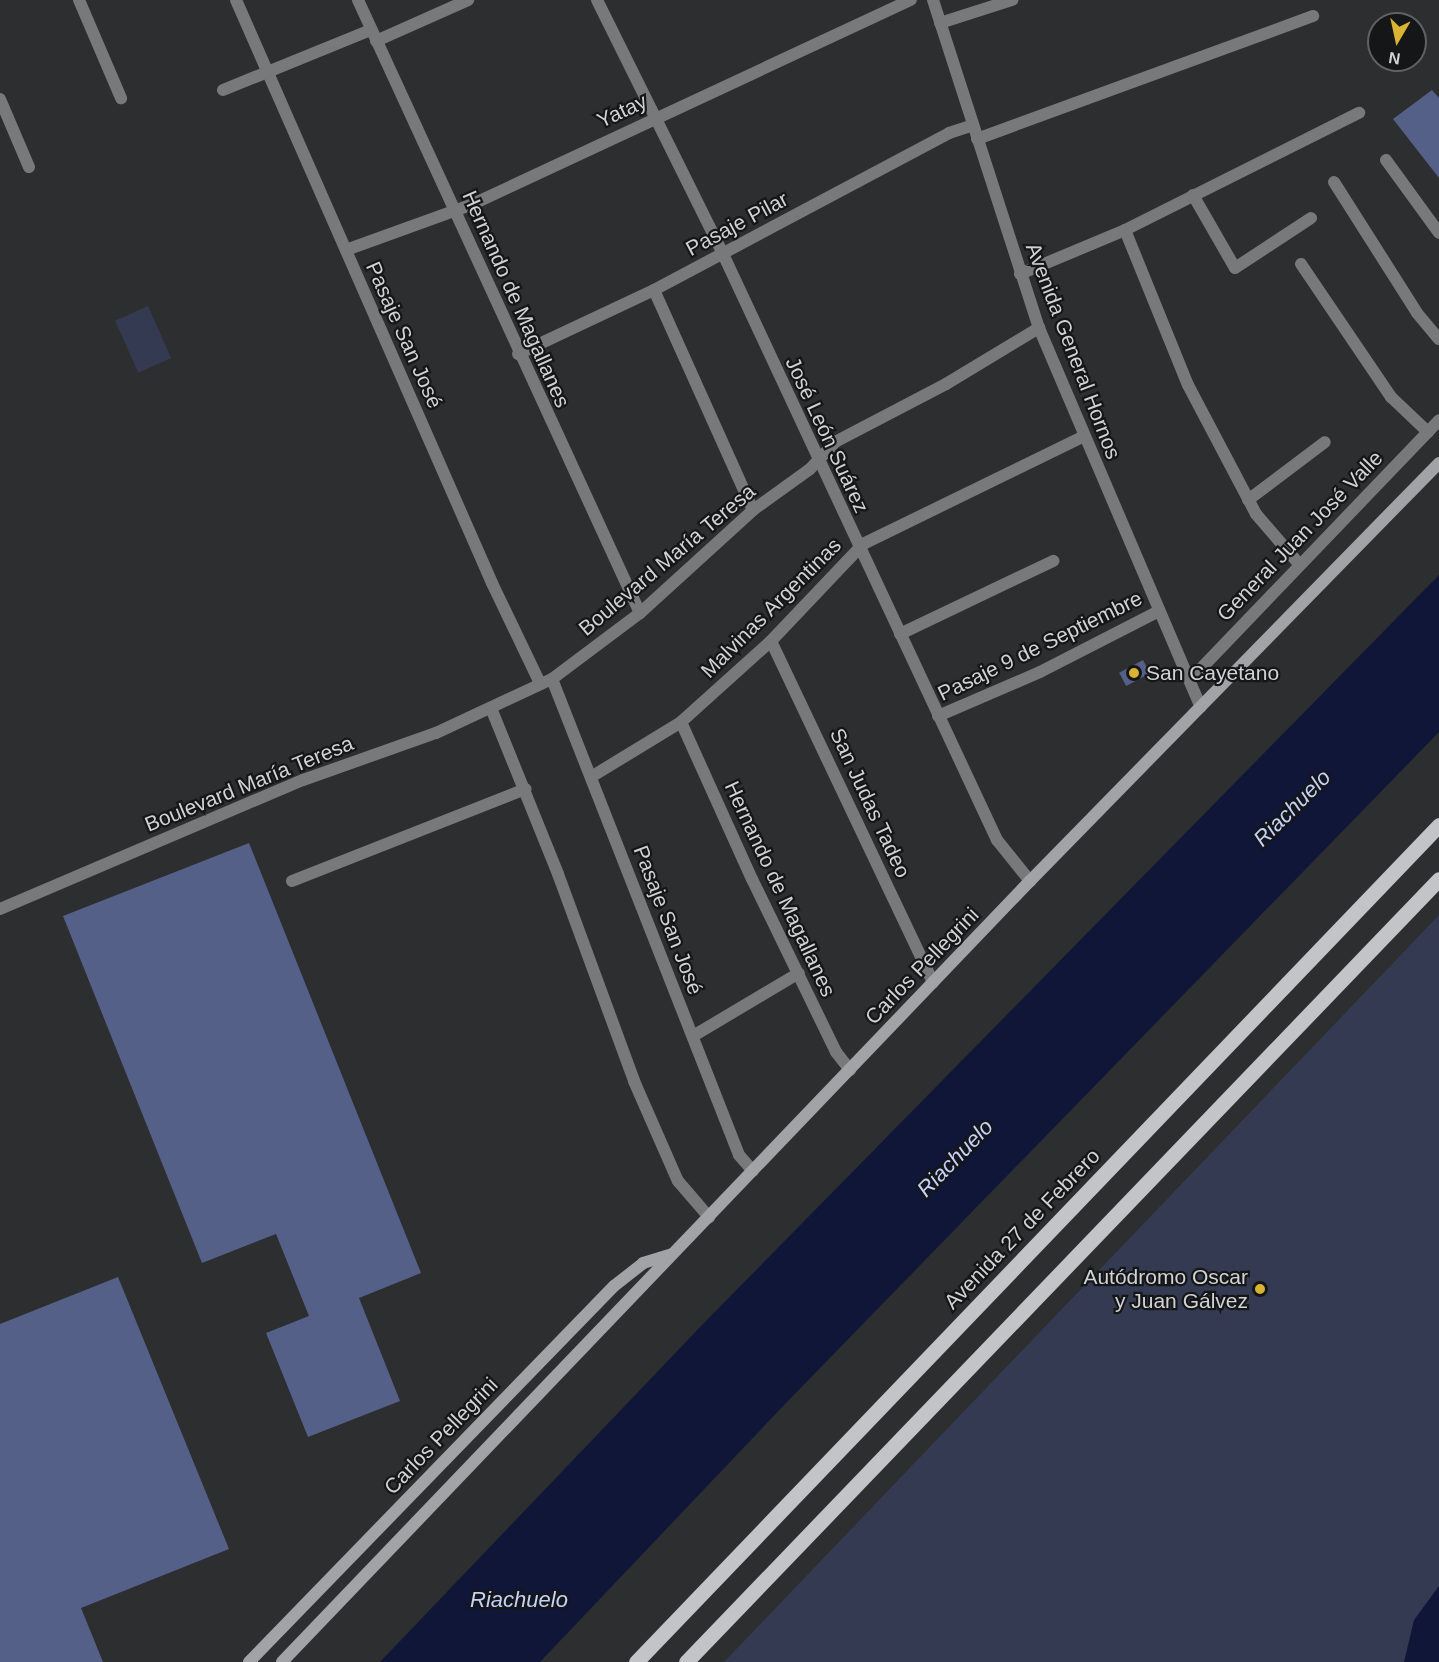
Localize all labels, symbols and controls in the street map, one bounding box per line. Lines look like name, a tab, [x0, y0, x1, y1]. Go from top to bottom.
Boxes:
north arrow	[1367, 12, 1427, 72]
text: N	[1387, 49, 1401, 68]
street label: Yatay	[593, 89, 651, 133]
street label: Hernando de Magallanes	[457, 187, 575, 411]
street label: Pasaje Pilar	[682, 187, 792, 261]
street label: Avenida General Hornos	[1020, 239, 1126, 463]
street label: Pasaje San José	[360, 258, 448, 412]
street label: José León Suárez	[780, 353, 874, 517]
street label: General Juan José Valle	[1212, 446, 1388, 626]
street label: Boulevard María Teresa	[574, 479, 760, 641]
street label: Malvinas Argentinas	[695, 532, 847, 684]
street label: Pasaje 9 de Septiembre	[934, 586, 1146, 706]
place label: San Cayetano	[1146, 660, 1279, 686]
marker: San Cayetano	[1127, 666, 1141, 680]
street label: San Judas Tadeo	[824, 724, 916, 882]
street label: Boulevard María Teresa	[141, 731, 357, 837]
water label: Riachuelo	[1248, 764, 1336, 852]
street label: Hernando de Magallanes	[719, 777, 841, 1001]
street label: Pasaje San José	[628, 842, 708, 998]
street label: Carlos Pellegrini	[860, 902, 984, 1030]
water label: Riachuelo	[912, 1114, 998, 1202]
street label: Avenida 27 de Febrero	[939, 1144, 1105, 1314]
place label: Autódromo Oscar y Juan Gálvez	[1083, 1264, 1248, 1314]
marker: Autódromo Oscar y Juan Gálvez	[1253, 1282, 1267, 1296]
street label: Carlos Pellegrini	[379, 1372, 503, 1500]
water label: Riachuelo	[470, 1587, 568, 1613]

